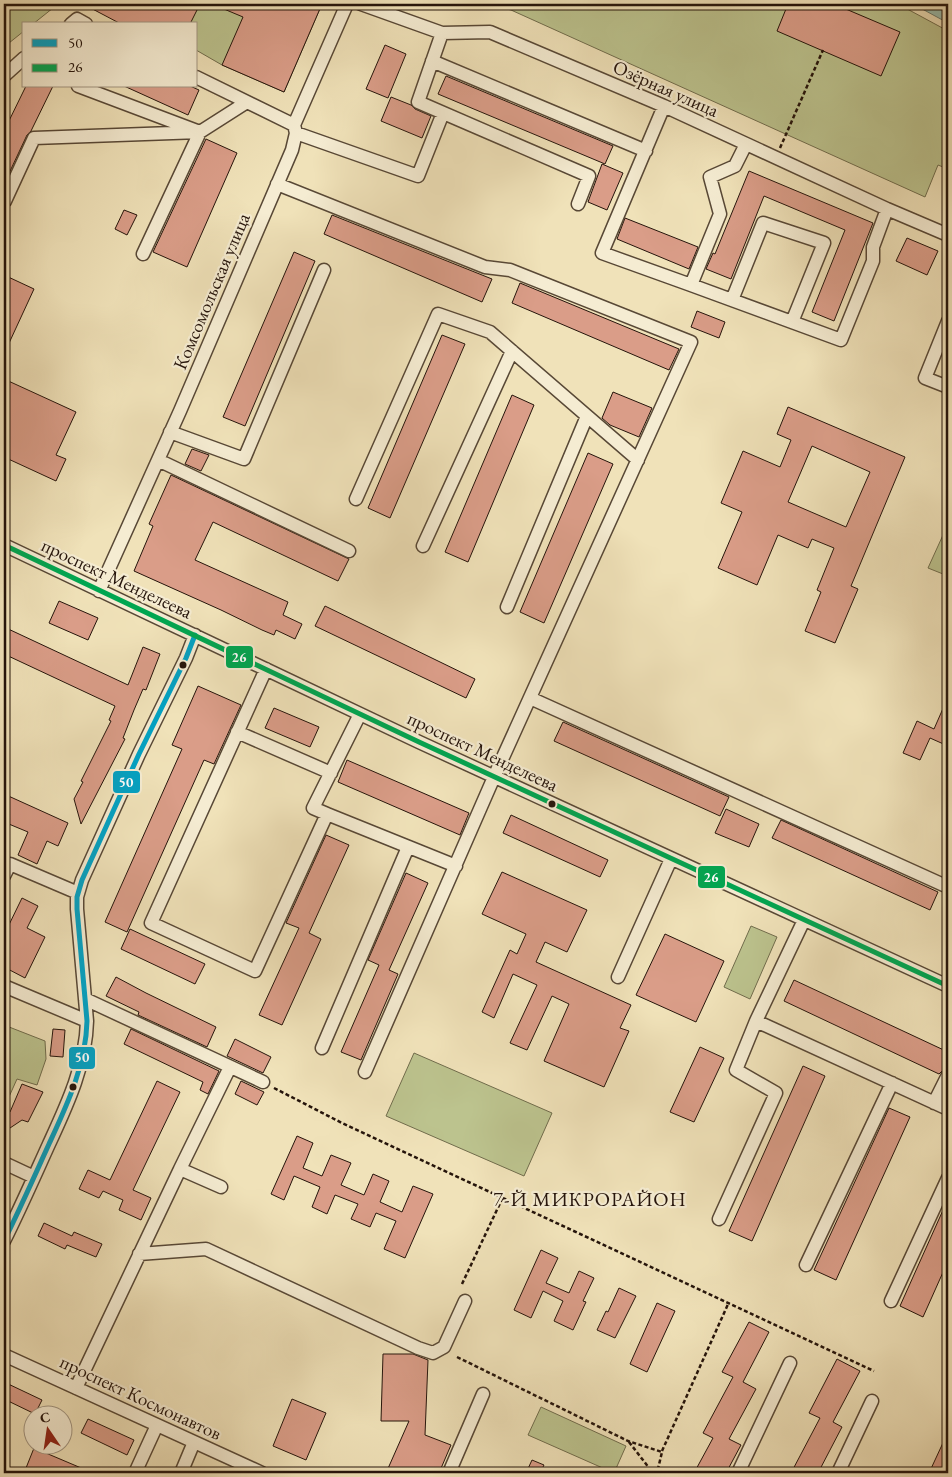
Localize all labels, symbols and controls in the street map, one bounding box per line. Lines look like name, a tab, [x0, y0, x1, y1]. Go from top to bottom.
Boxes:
legend	[22, 22, 198, 88]
text: 50	[68, 33, 82, 52]
street label: Озёрная улица	[609, 54, 723, 123]
text: 26	[68, 57, 82, 76]
street label: Комсомольская улица	[167, 209, 256, 373]
street label: проспект Менделеева	[37, 533, 197, 624]
line badge: 26	[225, 645, 254, 669]
text: 26	[232, 648, 247, 666]
unlabelled marker	[178, 660, 188, 670]
street label: проспект Менделеева	[403, 706, 563, 797]
line badge: 50	[112, 770, 141, 794]
text: 50	[119, 773, 134, 791]
unlabelled marker	[547, 799, 557, 809]
line badge: 26	[697, 865, 726, 889]
text: 26	[704, 868, 719, 886]
line badge: 50	[68, 1046, 96, 1070]
text: 50	[75, 1048, 90, 1066]
unlabelled marker	[68, 1082, 78, 1092]
district label: 7-Й МИКРОРАЙОН	[493, 1186, 687, 1212]
street label: проспект Космонавтов	[56, 1349, 226, 1446]
north arrow	[22, 1404, 72, 1454]
text: С	[38, 1407, 52, 1427]

